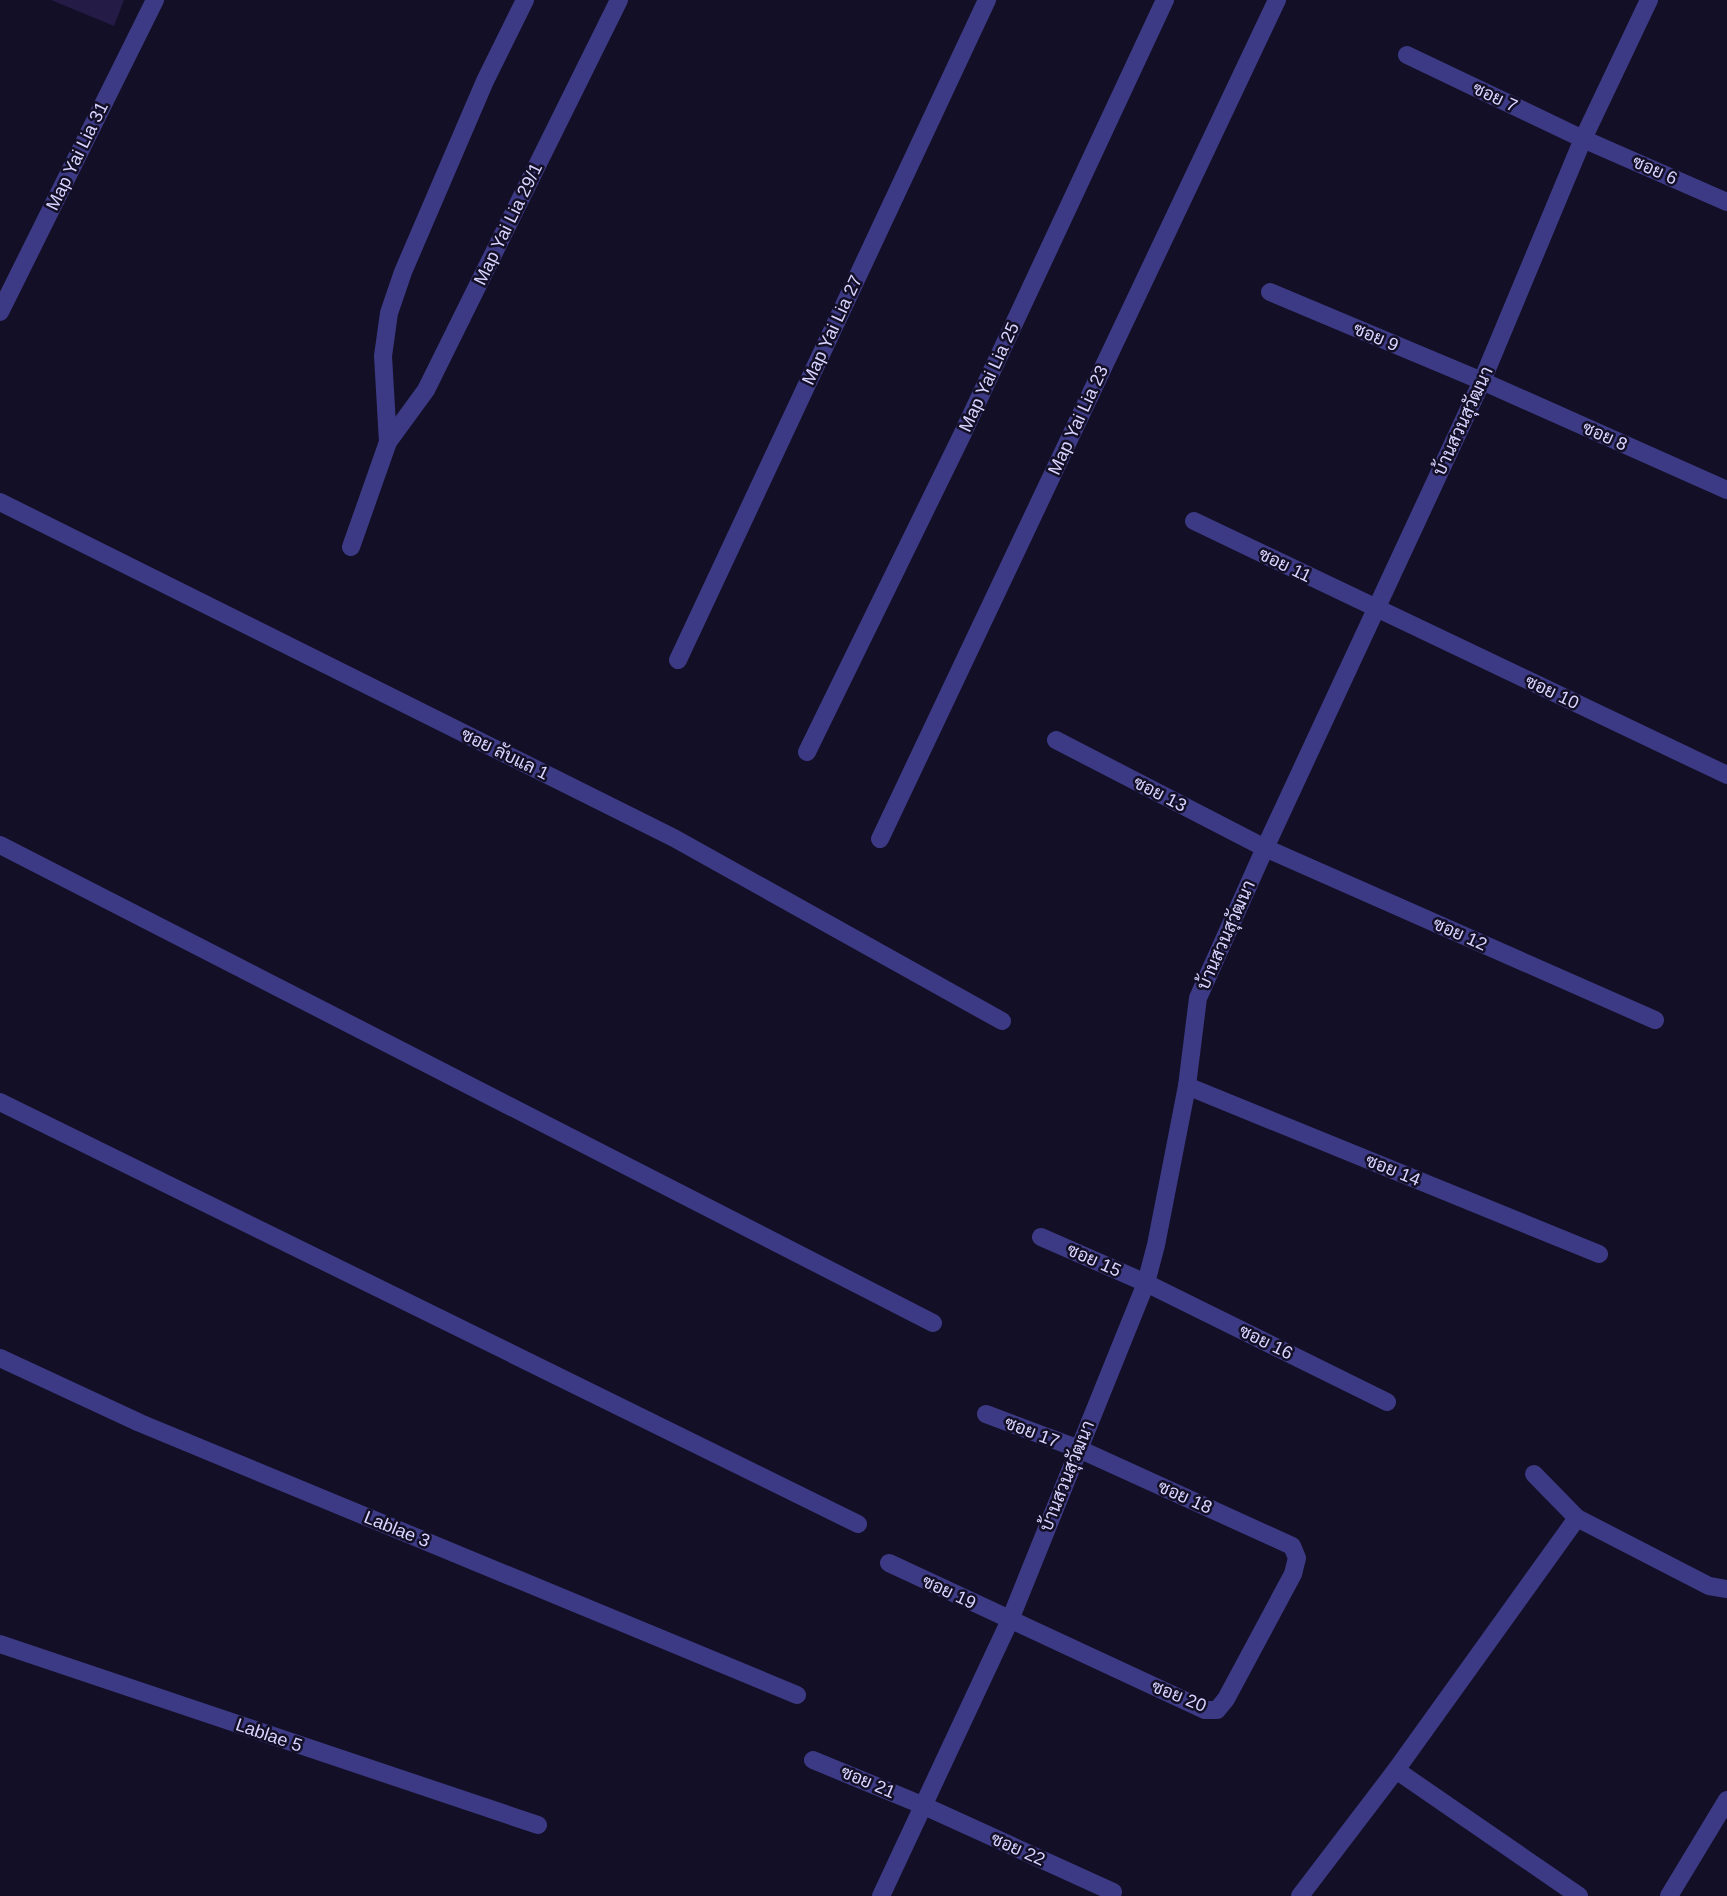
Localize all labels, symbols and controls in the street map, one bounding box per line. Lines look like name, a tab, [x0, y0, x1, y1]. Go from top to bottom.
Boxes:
street label: ซอย 7	[1469, 78, 1521, 116]
street label: Map Yai Lia 31	[42, 98, 112, 214]
street label: ซอย 6	[1629, 151, 1681, 189]
street label: Map Yai Lia 29/1	[470, 160, 546, 288]
street label: Map Yai Lia 27	[798, 272, 866, 388]
street label: Map Yai Lia 25	[955, 319, 1023, 435]
street label: ซอย 9	[1350, 319, 1402, 355]
street label: Map Yai Lia 23	[1044, 362, 1112, 478]
street label: บ้านสวนสุวัฒนา	[1427, 363, 1499, 479]
street label: ซอย 8	[1579, 417, 1631, 455]
street label: ซอย 11	[1256, 544, 1314, 586]
street label: ซอย 10	[1522, 671, 1582, 713]
street label: ซอย ลับแล 1	[458, 723, 552, 784]
street label: ซอย 13	[1130, 772, 1190, 816]
street label: บ้านสวนสุวัฒนา	[1191, 876, 1261, 994]
street label: ซอย 12	[1430, 913, 1490, 955]
street label: ซอย 14	[1363, 1150, 1423, 1190]
street label: ซอย 15	[1064, 1239, 1124, 1281]
street label: ซอย 16	[1236, 1321, 1296, 1363]
street label: ซอย 17	[1002, 1412, 1062, 1452]
street label: บ้านสวนสุวัฒนา	[1034, 1417, 1100, 1535]
street label: ซอย 18	[1155, 1476, 1215, 1518]
street label: Lablae 3	[361, 1507, 433, 1551]
street label: ซอย 19	[919, 1571, 979, 1613]
street label: ซอย 20	[1149, 1676, 1209, 1716]
street label: Lablae 5	[233, 1714, 305, 1756]
street label: ซอย 21	[838, 1762, 898, 1802]
street label: ซอย 22	[988, 1828, 1048, 1870]

